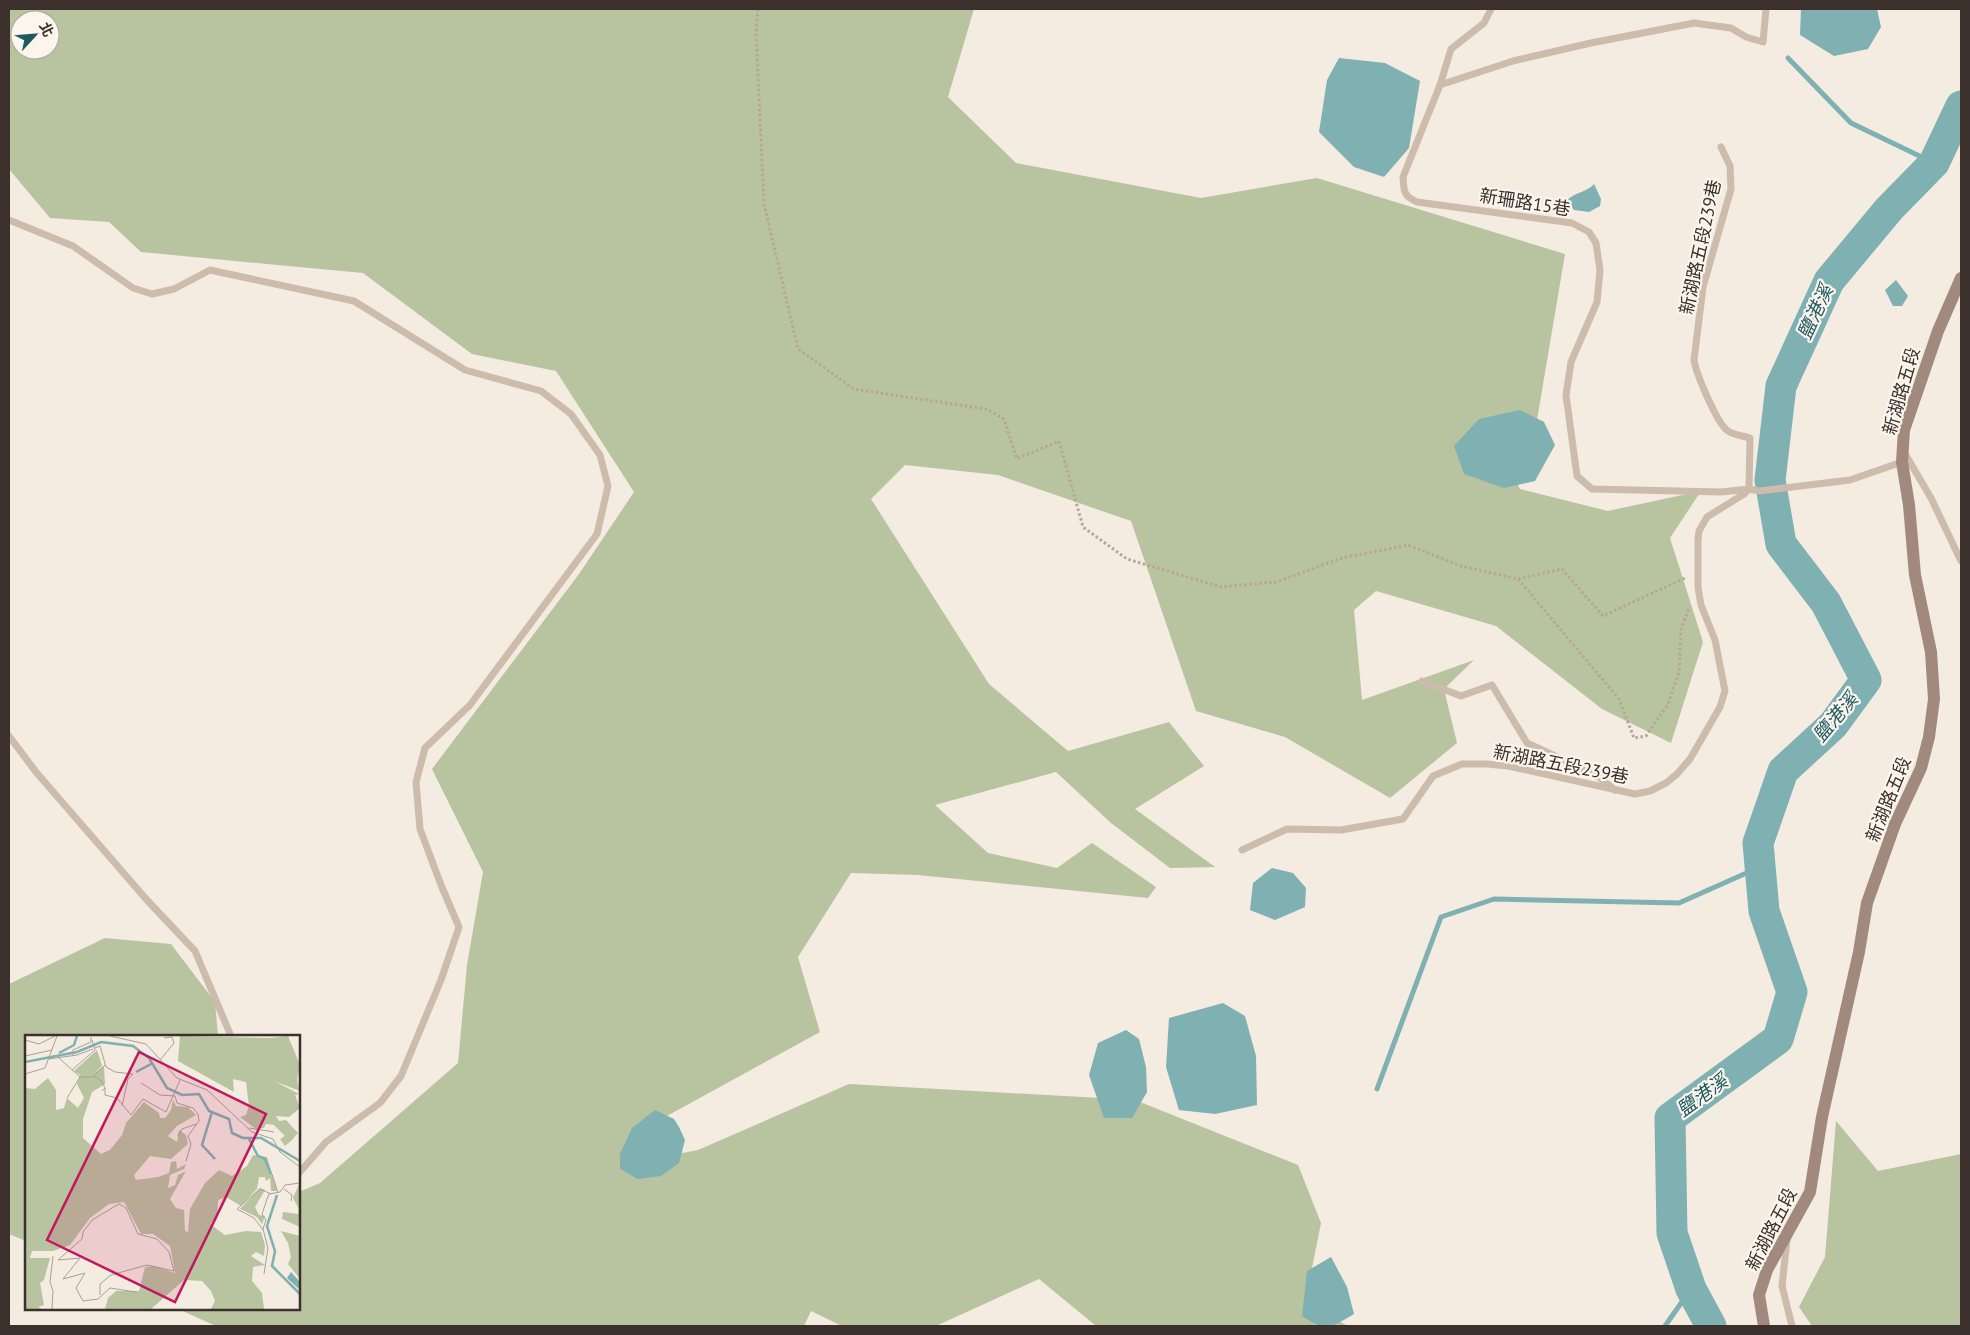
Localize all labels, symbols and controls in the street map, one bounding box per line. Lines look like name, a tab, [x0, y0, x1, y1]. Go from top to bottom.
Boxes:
north arrow	[10, 10, 60, 60]
text: 北	[36, 19, 58, 40]
street label: 新湖路五段239巷	[1674, 177, 1726, 317]
street label: 新珊路15巷	[1478, 183, 1572, 221]
water label: 鹽港溪	[1792, 278, 1839, 343]
street label: 新湖路五段	[1878, 345, 1924, 437]
water label: 鹽港溪	[1807, 685, 1864, 747]
street label: 新湖路五段239巷	[1491, 740, 1631, 788]
street label: 新湖路五段	[1860, 753, 1916, 845]
inset map	[25, 1035, 300, 1310]
water label: 鹽港溪	[1672, 1067, 1735, 1121]
street label: 新湖路五段	[1740, 1184, 1802, 1274]

